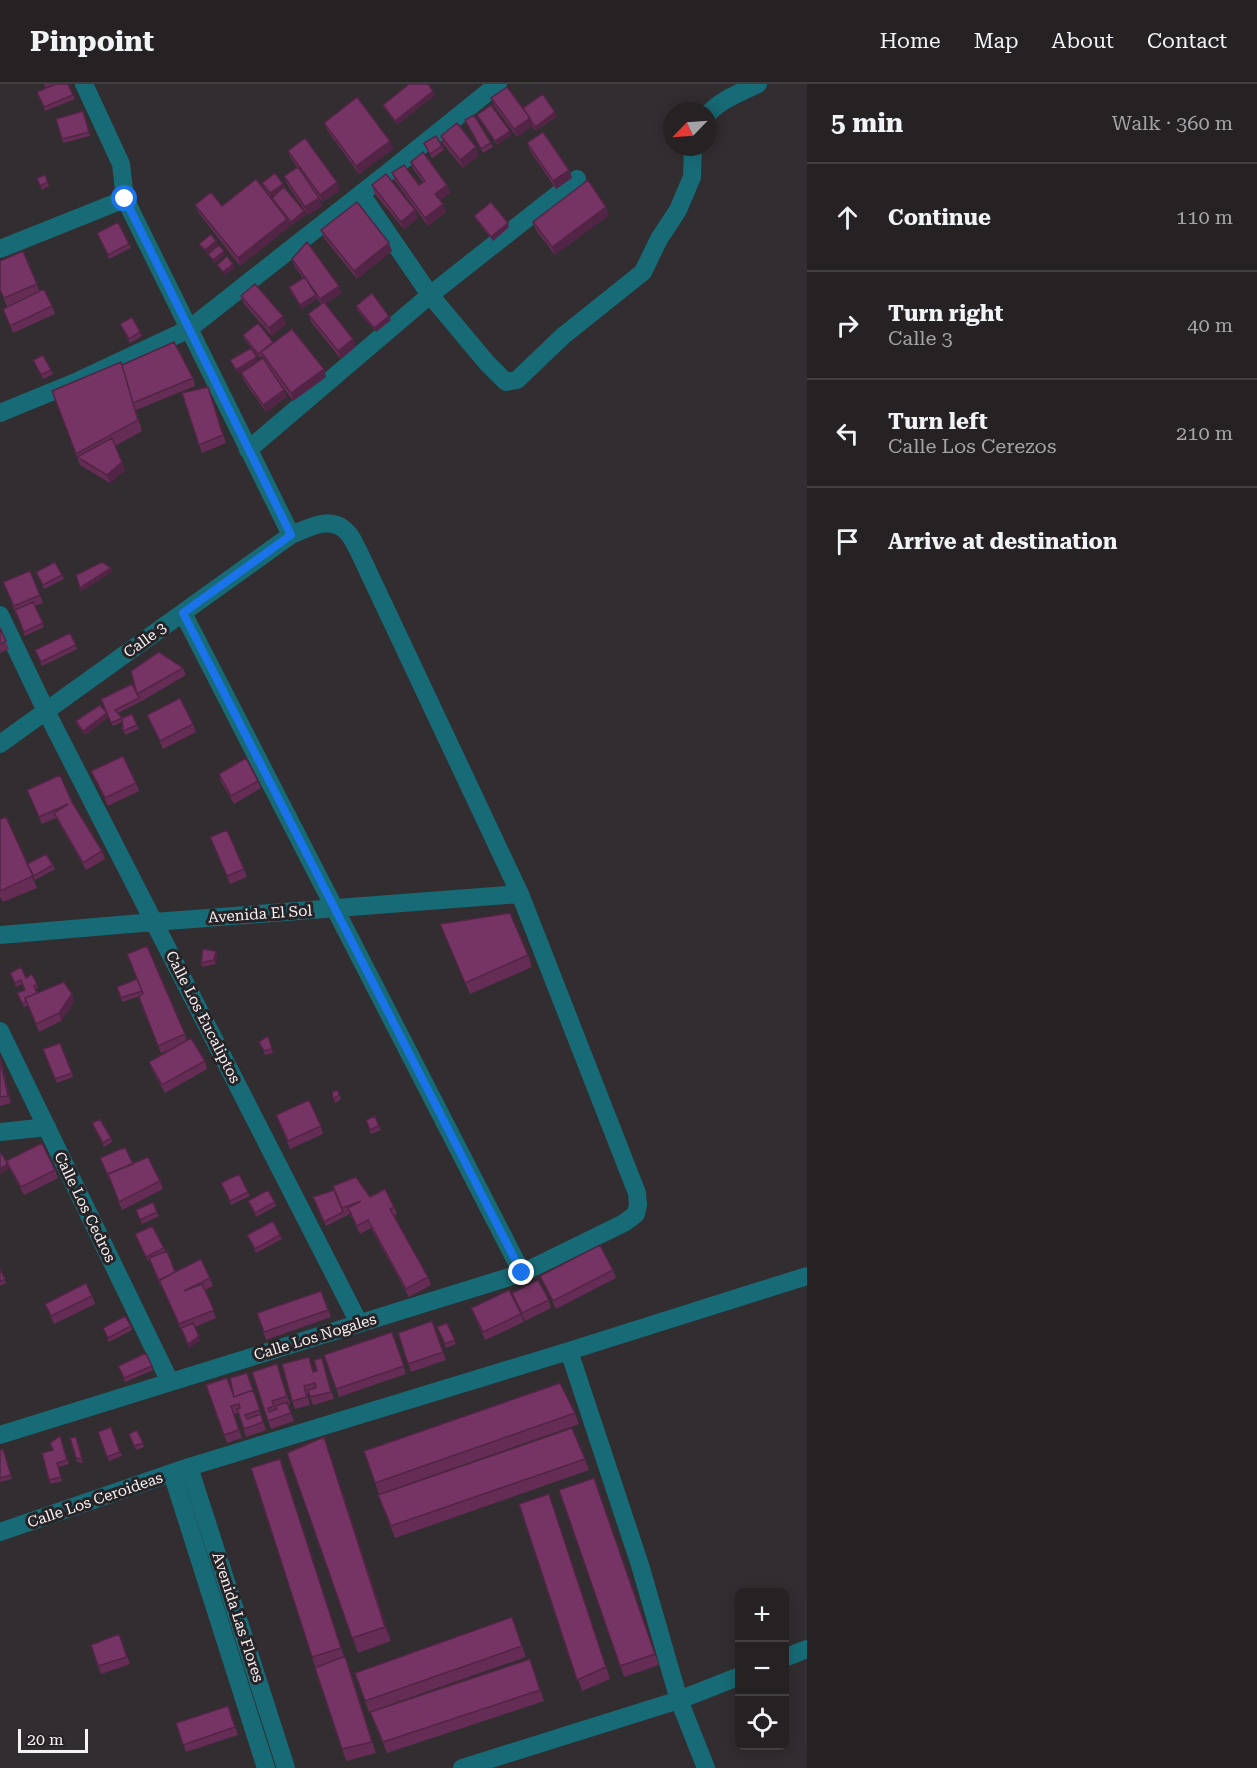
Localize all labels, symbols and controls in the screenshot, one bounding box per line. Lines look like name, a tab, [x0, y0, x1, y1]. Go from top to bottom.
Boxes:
text: Pinpoint	[30, 25, 154, 58]
text: Home	[880, 29, 941, 53]
text: Map	[974, 29, 1019, 53]
text: About	[1052, 29, 1114, 53]
text: Contact	[1147, 29, 1227, 53]
north arrow	[663, 102, 717, 156]
text: 5 min	[831, 108, 903, 138]
text: Walk · 360 m	[1112, 111, 1233, 135]
route start	[111, 185, 137, 211]
icon: ahead	[831, 201, 864, 234]
text: Continue	[888, 205, 991, 230]
text: 110 m	[1176, 205, 1233, 229]
text: Turn right	[888, 301, 1003, 326]
icon: right	[831, 309, 864, 342]
text: 40 m	[1187, 313, 1233, 337]
text: Calle 3	[888, 326, 953, 350]
text: Turn left	[888, 409, 988, 434]
icon: left	[831, 417, 864, 450]
text: 210 m	[1176, 421, 1233, 445]
text: Calle Los Cerezos	[888, 434, 1056, 458]
icon: arrive	[831, 525, 864, 558]
text: Arrive at destination	[888, 529, 1117, 554]
street label: Calle 3	[120, 618, 170, 662]
street label: Avenida El Sol	[207, 901, 313, 927]
street label: Calle Los Eucaliptos	[162, 948, 244, 1086]
street label: Calle Los Cedros	[50, 1149, 120, 1265]
route end	[508, 1259, 534, 1285]
street label: Calle Los Nogales	[252, 1310, 378, 1364]
street label: Calle Los Ceroideas	[25, 1468, 165, 1532]
street label: Avenida Las Flores	[209, 1550, 267, 1684]
map controls	[735, 1588, 789, 1750]
button: +	[735, 1588, 789, 1642]
button: −	[735, 1642, 789, 1696]
button: locate	[735, 1696, 789, 1750]
scale bar	[18, 1726, 88, 1754]
text: 20 m	[27, 1730, 64, 1749]

